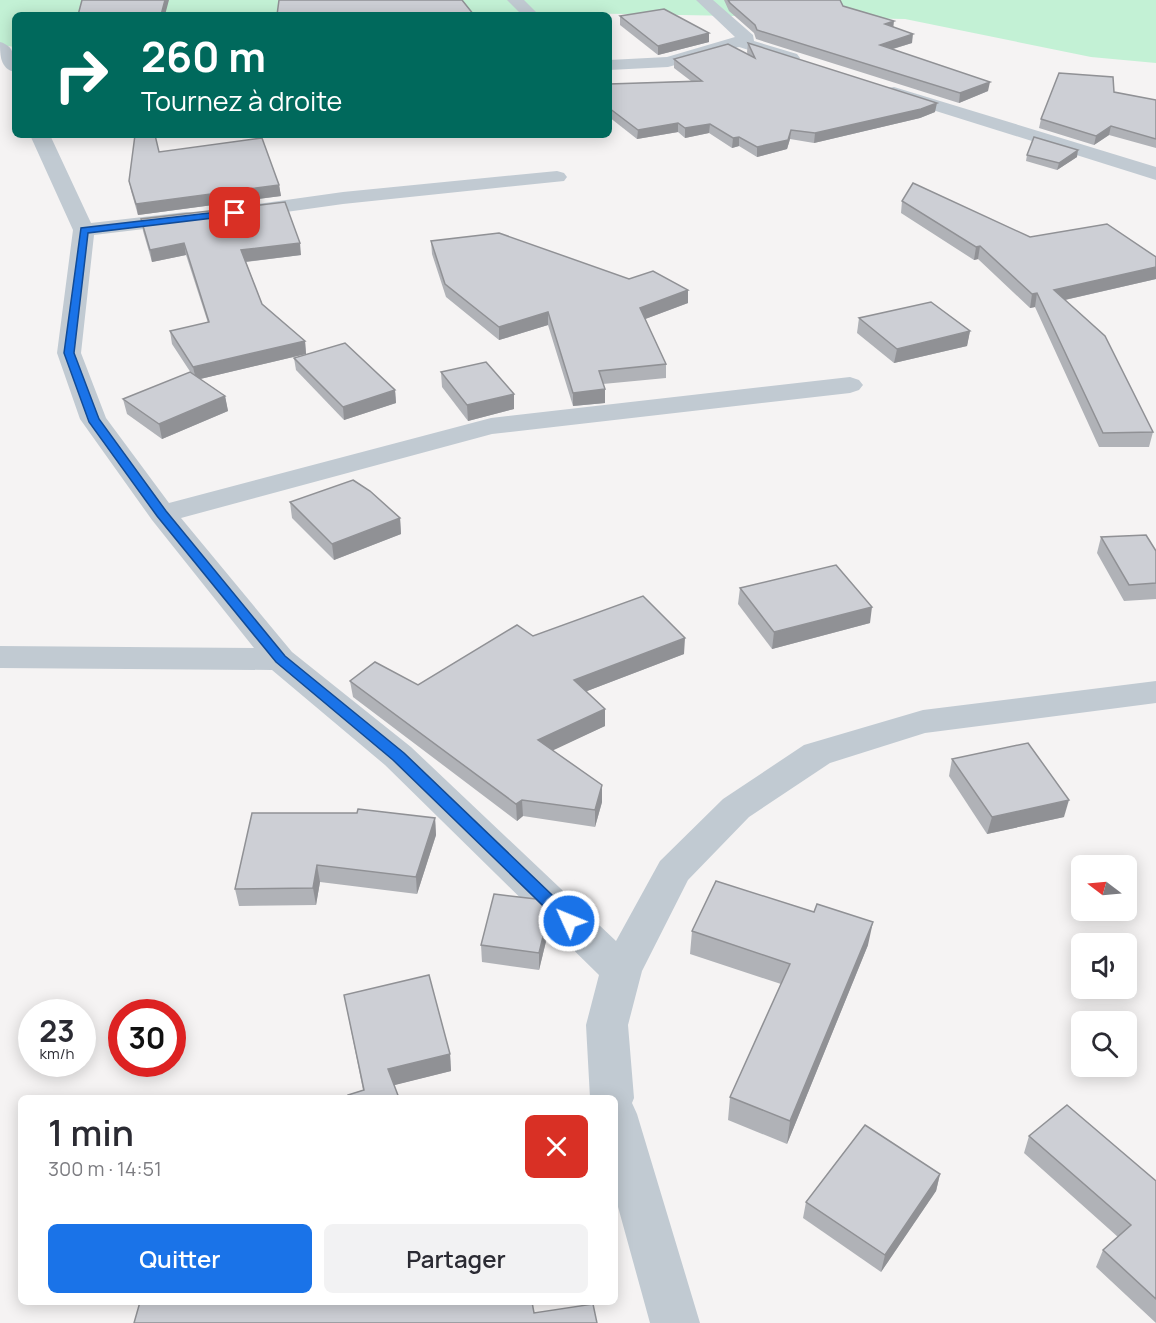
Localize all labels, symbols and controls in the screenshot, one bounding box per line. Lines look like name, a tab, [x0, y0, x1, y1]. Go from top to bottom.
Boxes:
text: 260 m	[141, 27, 266, 85]
icon: right	[42, 36, 120, 114]
text: Tournez à droite	[141, 82, 342, 119]
pin	[209, 187, 260, 238]
icon: arrive	[218, 196, 251, 229]
north arrow	[1071, 855, 1137, 921]
map controls	[1071, 855, 1137, 1077]
position arrow	[537, 889, 601, 953]
button: sound	[1071, 933, 1137, 999]
speed limit sign: 30	[108, 999, 186, 1077]
text: 23	[39, 1010, 75, 1051]
button: search	[1071, 1011, 1137, 1077]
text: km/h	[40, 1043, 74, 1064]
text: 1 min	[48, 1108, 134, 1157]
button: close	[525, 1115, 588, 1178]
text: 300 m · 14:51	[48, 1155, 162, 1182]
button: Quitter	[48, 1224, 312, 1293]
button: Partager	[324, 1224, 588, 1293]

